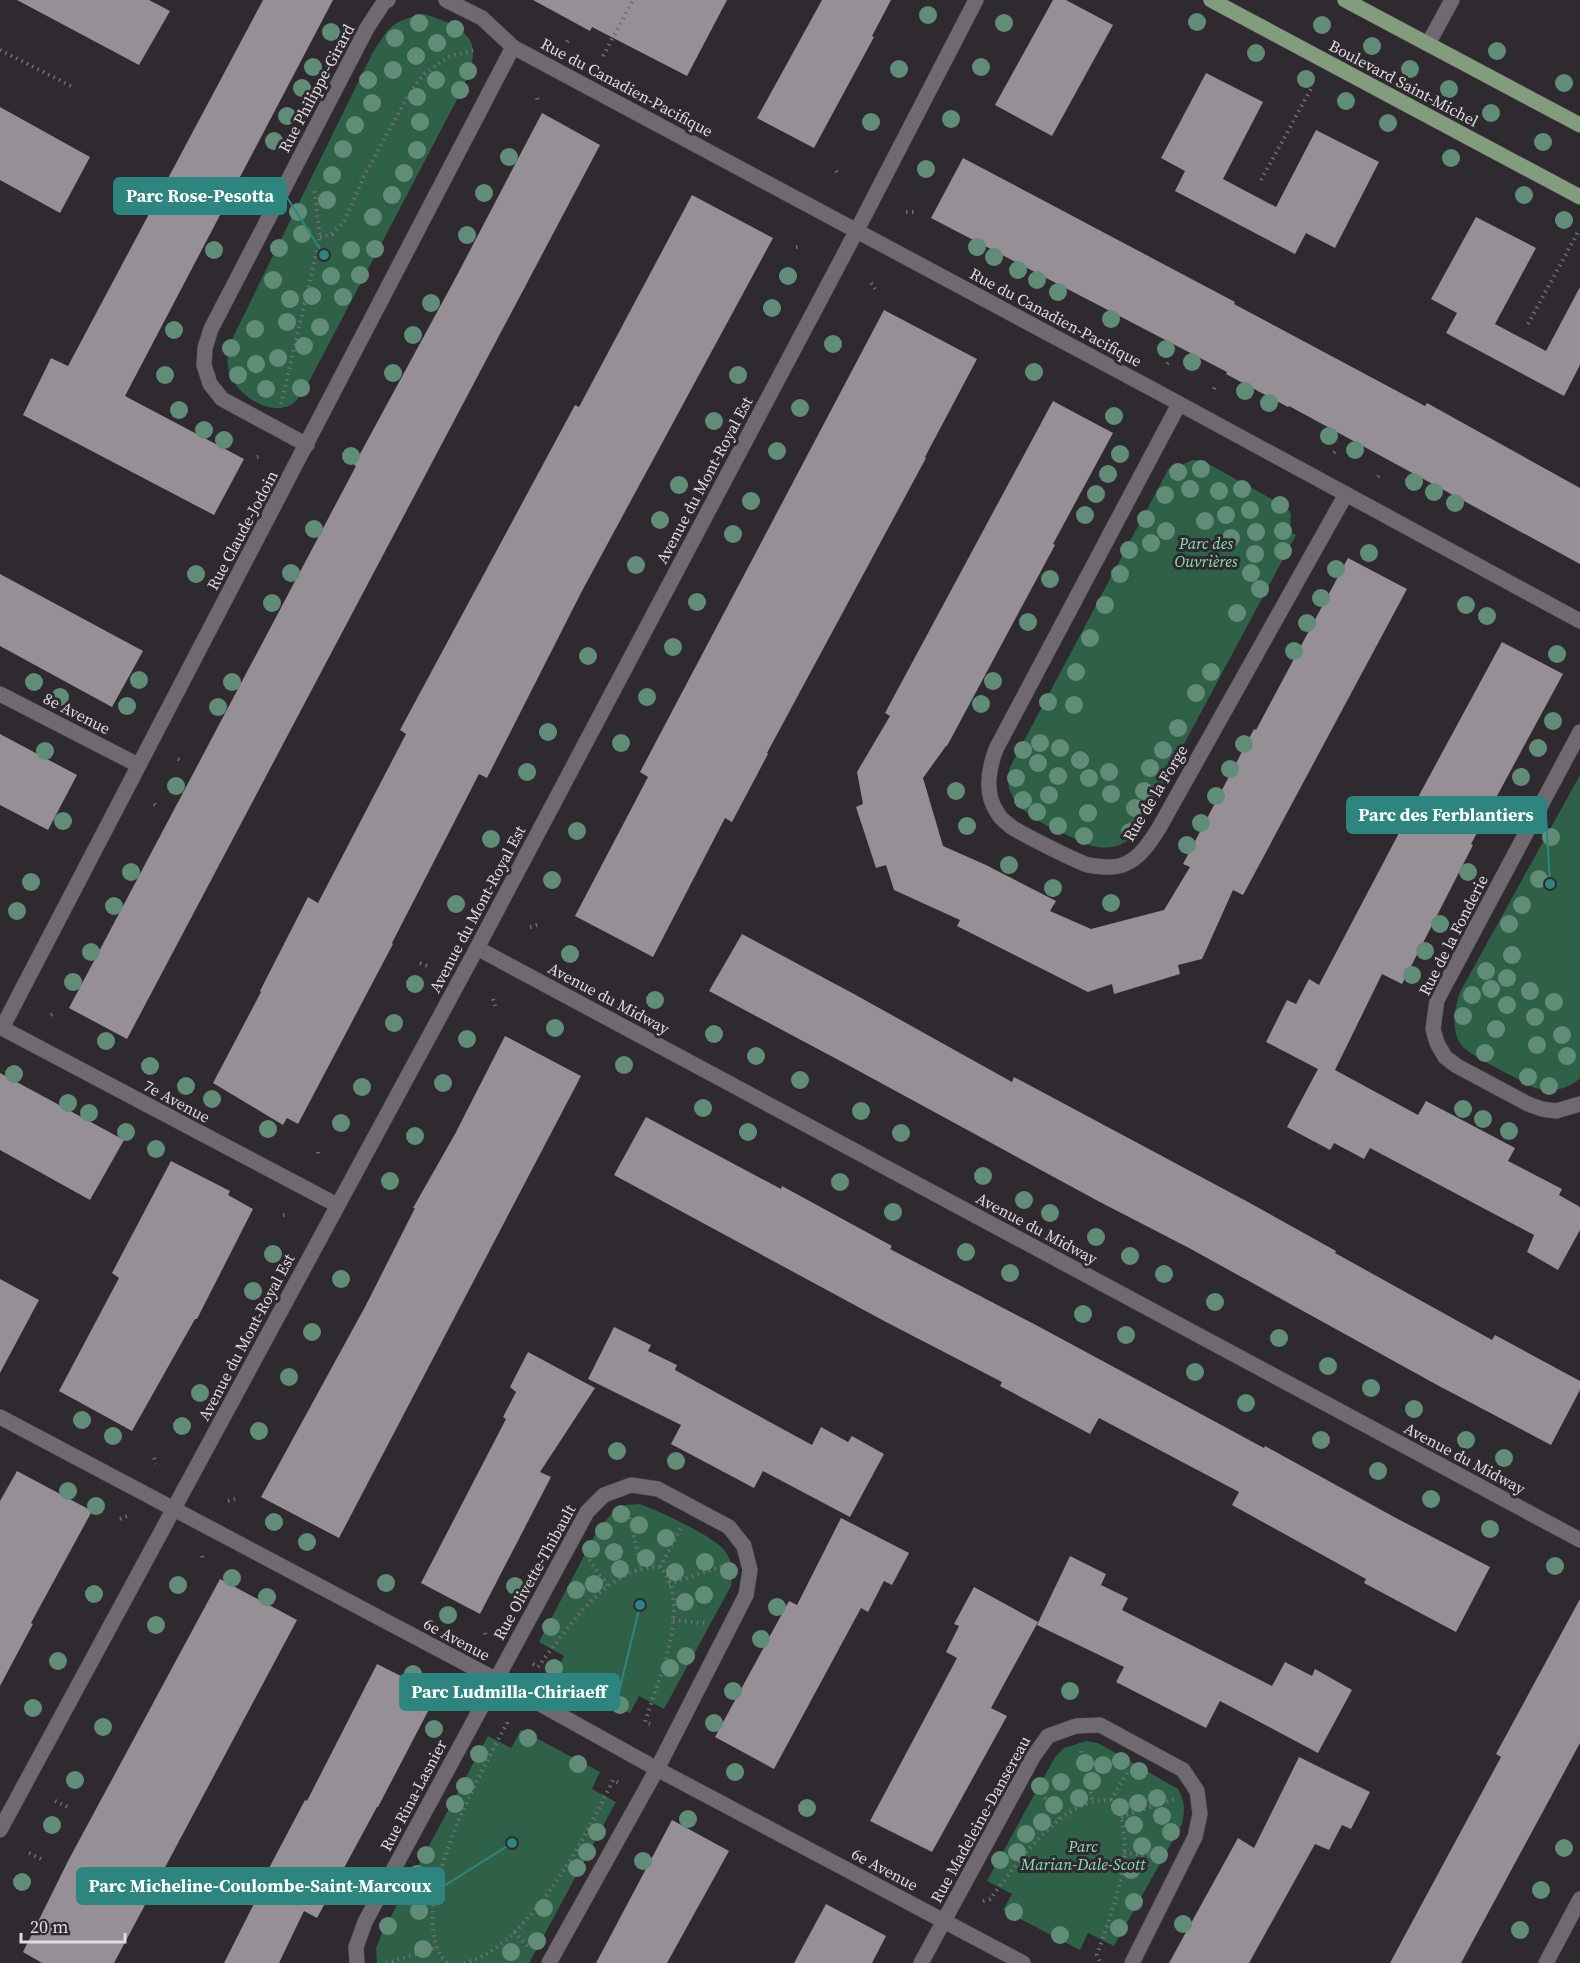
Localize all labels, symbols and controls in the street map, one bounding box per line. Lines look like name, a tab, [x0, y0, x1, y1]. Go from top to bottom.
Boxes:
street label: Rue Philippe-Girard	[273, 20, 359, 156]
street label: Rue du Canadien-Pacifique	[537, 32, 717, 142]
street label: Boulevard Saint-Michel	[1326, 34, 1483, 132]
callout: Parc Rose-Pesotta	[114, 178, 286, 214]
text: Parc Rose-Pesotta	[126, 183, 275, 208]
street label: Rue du Canadien-Pacifique	[966, 262, 1146, 372]
street label: Avenue du Mont-Royal Est	[651, 392, 758, 567]
street label: Rue Claude-Jodoin	[201, 466, 283, 594]
park label: Parc des Ouvrières	[1174, 532, 1238, 572]
street label: 8e Avenue	[40, 687, 114, 739]
street label: Rue de la Forge	[1117, 741, 1193, 845]
callout: Parc des Ferblantiers	[1347, 797, 1546, 833]
text: Parc des Ferblantiers	[1358, 802, 1534, 827]
street label: Avenue du Mont-Royal Est	[424, 821, 531, 996]
street label: Rue de la Fonderie	[1413, 871, 1493, 999]
street label: Avenue du Midway	[544, 957, 674, 1040]
street label: 7e Avenue	[140, 1074, 214, 1128]
street label: Avenue du Midway	[972, 1187, 1102, 1270]
street label: Avenue du Mont-Royal Est	[193, 1249, 300, 1424]
street label: Avenue du Midway	[1400, 1417, 1530, 1500]
street label: Rue Olivette-Thibault	[488, 1500, 581, 1644]
street label: 6e Avenue	[420, 1612, 494, 1666]
callout: Parc Ludmilla-Chiriaeff	[400, 1674, 619, 1710]
text: Parc Ludmilla-Chiriaeff	[411, 1679, 609, 1704]
street label: Rue Madeleine-Dansereau	[925, 1732, 1035, 1906]
street label: Rue Rina-Lasnier	[374, 1735, 452, 1855]
park label: Parc Marian-Dale-Scott	[1020, 1835, 1146, 1875]
street label: 6e Avenue	[848, 1842, 922, 1896]
callout: Parc Micheline-Coulombe-Saint-Marcoux	[77, 1868, 444, 1904]
text: Parc Micheline-Coulombe-Saint-Marcoux	[88, 1873, 432, 1898]
scale bar	[21, 1906, 124, 1944]
text: 20 m	[30, 1914, 68, 1939]

